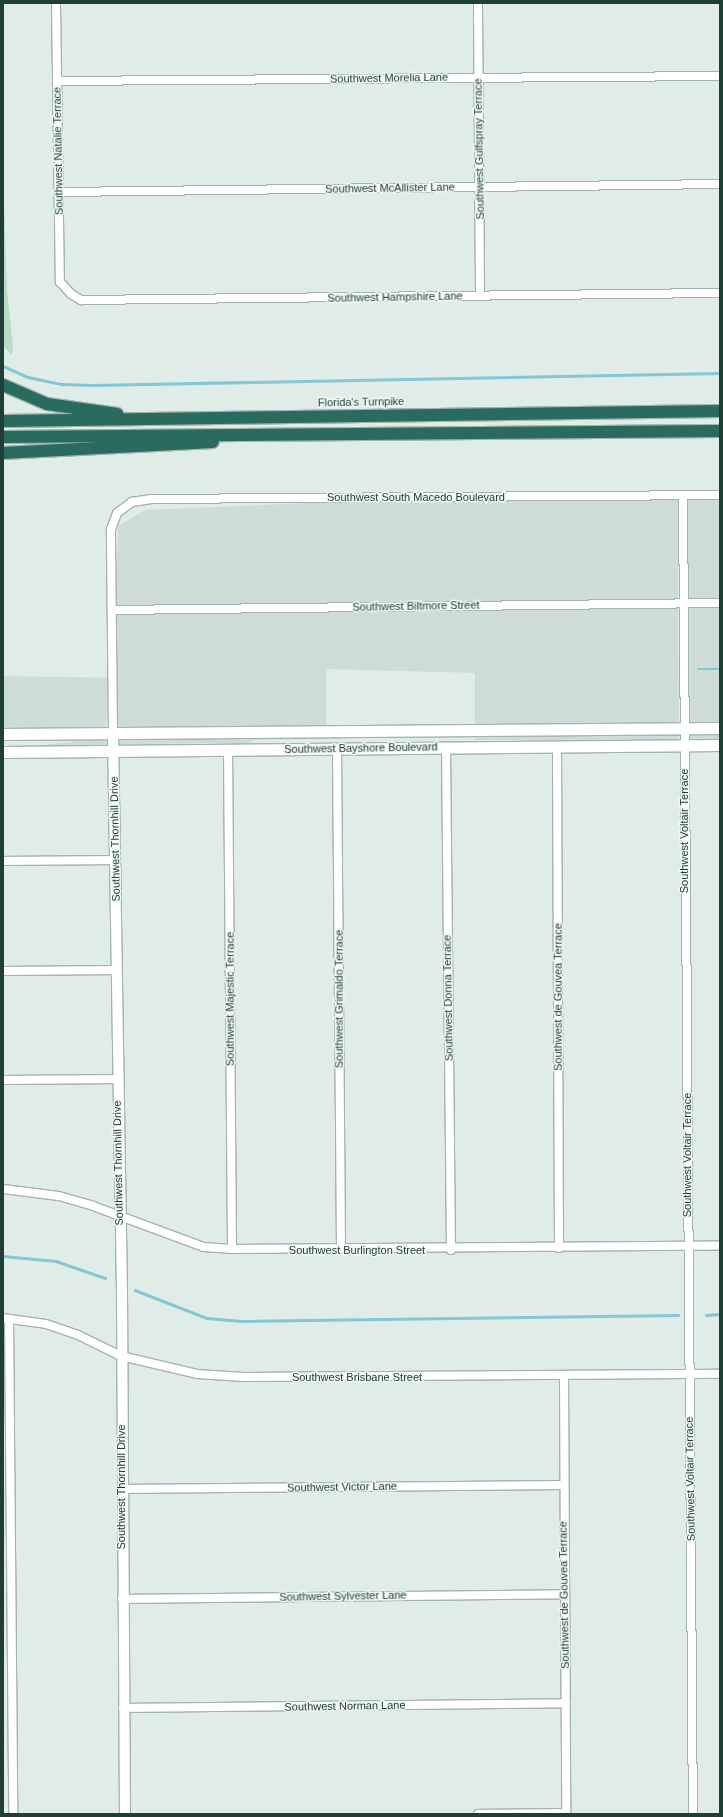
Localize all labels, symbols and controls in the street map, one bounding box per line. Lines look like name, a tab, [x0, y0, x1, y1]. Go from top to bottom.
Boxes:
street label: Southwest Morelia Lane	[330, 70, 448, 86]
street label: Southwest Gulfspray Terrace	[471, 78, 487, 220]
street label: Southwest Natalie Terrace	[50, 87, 66, 215]
street label: Southwest McAllister Lane	[325, 180, 455, 196]
street label: Southwest Hampshire Lane	[327, 289, 463, 305]
street label: Florida's Turnpike	[318, 395, 404, 409]
street label: Southwest South Macedo Boulevard	[327, 490, 505, 504]
street label: Southwest Biltmore Street	[352, 598, 480, 614]
street label: Southwest Bayshore Boulevard	[284, 740, 438, 756]
street label: Southwest Voltair Terrace	[677, 769, 691, 893]
street label: Southwest Thornhill Drive	[107, 776, 123, 902]
street label: Southwest de Gouvea Terrace	[551, 923, 565, 1071]
street label: Southwest Grimaldo Terrace	[332, 930, 346, 1068]
street label: Southwest Majestic Terrace	[223, 932, 237, 1066]
street label: Southwest Donna Terrace	[440, 935, 456, 1061]
street label: Southwest Voltair Terrace	[680, 1093, 694, 1217]
street label: Southwest Thornhill Drive	[110, 1100, 126, 1226]
street label: Southwest Burlington Street	[289, 1243, 425, 1257]
street label: Southwest Brisbane Street	[292, 1370, 422, 1384]
street label: Southwest Voltair Terrace	[682, 1417, 698, 1541]
street label: Southwest Thornhill Drive	[114, 1424, 128, 1550]
street label: Southwest Victor Lane	[287, 1479, 397, 1495]
street label: Southwest de Gouvea Terrace	[556, 1521, 572, 1669]
street label: Southwest Sylvester Lane	[279, 1588, 407, 1604]
street label: Southwest Norman Lane	[284, 1698, 406, 1714]

